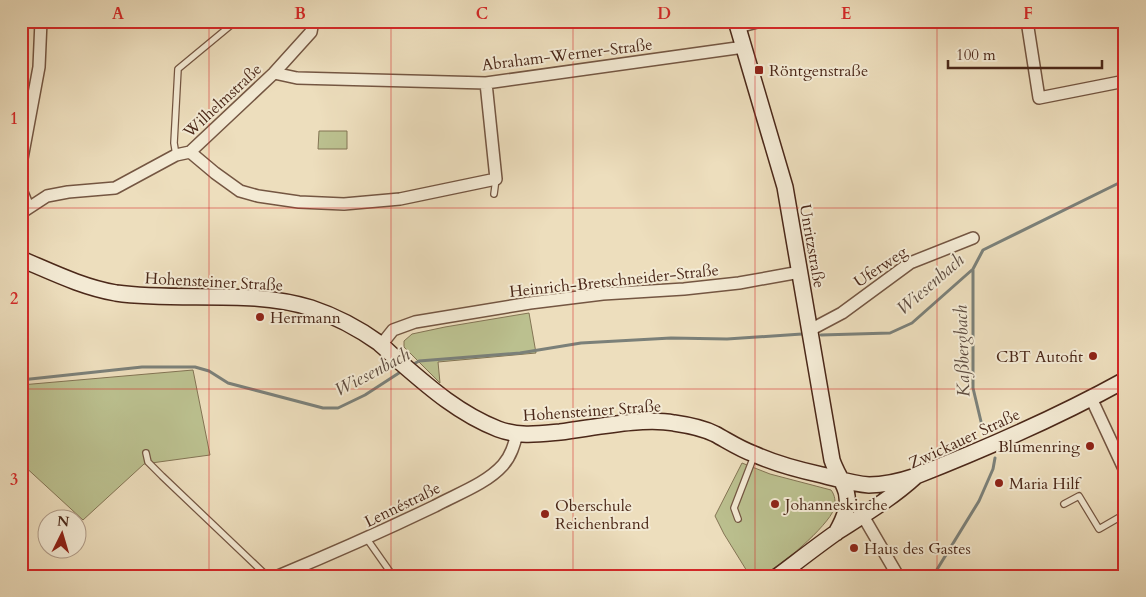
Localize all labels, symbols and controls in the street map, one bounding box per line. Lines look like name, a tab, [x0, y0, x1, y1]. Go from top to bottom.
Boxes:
text: A	[112, 3, 124, 25]
text: B	[294, 3, 306, 25]
text: C	[476, 3, 488, 25]
text: D	[657, 3, 671, 25]
text: E	[841, 3, 851, 25]
text: F	[1023, 3, 1033, 25]
street label: Abraham-Werner-Straße	[481, 34, 654, 76]
scale bar	[948, 38, 1102, 70]
text: 100 m	[956, 45, 996, 65]
street label: Wilhelmstraße	[178, 59, 267, 144]
place label: Röntgenstraße	[769, 60, 868, 82]
marker: Röntgenstraße	[753, 64, 765, 76]
text: 1	[10, 108, 18, 130]
street label: Unritzstraße	[794, 203, 830, 290]
street label: Uferweg	[849, 241, 912, 293]
water label: Wiesenbach	[891, 248, 970, 321]
street label: Heinrich-Bretschneider-Straße	[508, 259, 720, 303]
street label: Hohensteiner Straße	[144, 267, 284, 297]
text: 2	[10, 288, 18, 310]
water label: Kaßbergbach	[948, 304, 977, 397]
place label: Herrmann	[270, 307, 341, 329]
marker: Herrmann	[254, 311, 266, 323]
water label: Wiesenbach	[330, 342, 415, 403]
place label: CBT Autofit	[996, 346, 1083, 368]
marker: CBT Autofit	[1087, 350, 1099, 362]
street label: Hohensteiner Straße	[522, 395, 662, 427]
street label: Zwickauer Straße	[905, 404, 1024, 474]
place label: Blumenring	[998, 436, 1080, 458]
marker: Blumenring	[1084, 440, 1096, 452]
text: 3	[10, 469, 18, 491]
place label: Maria Hilf	[1009, 473, 1082, 495]
street label: Lennéstraße	[361, 477, 444, 533]
marker: Maria Hilf	[993, 477, 1005, 489]
place label: Johanneskirche	[783, 494, 888, 516]
place label: Oberschule Reichenbrand	[555, 495, 650, 535]
marker: Johanneskirche	[769, 498, 781, 510]
marker: Oberschule Reichenbrand	[539, 508, 551, 520]
north arrow	[38, 510, 88, 560]
text: N	[56, 512, 70, 532]
place label: Haus des Gastes	[864, 538, 971, 560]
marker: Haus des Gastes	[848, 542, 860, 554]

